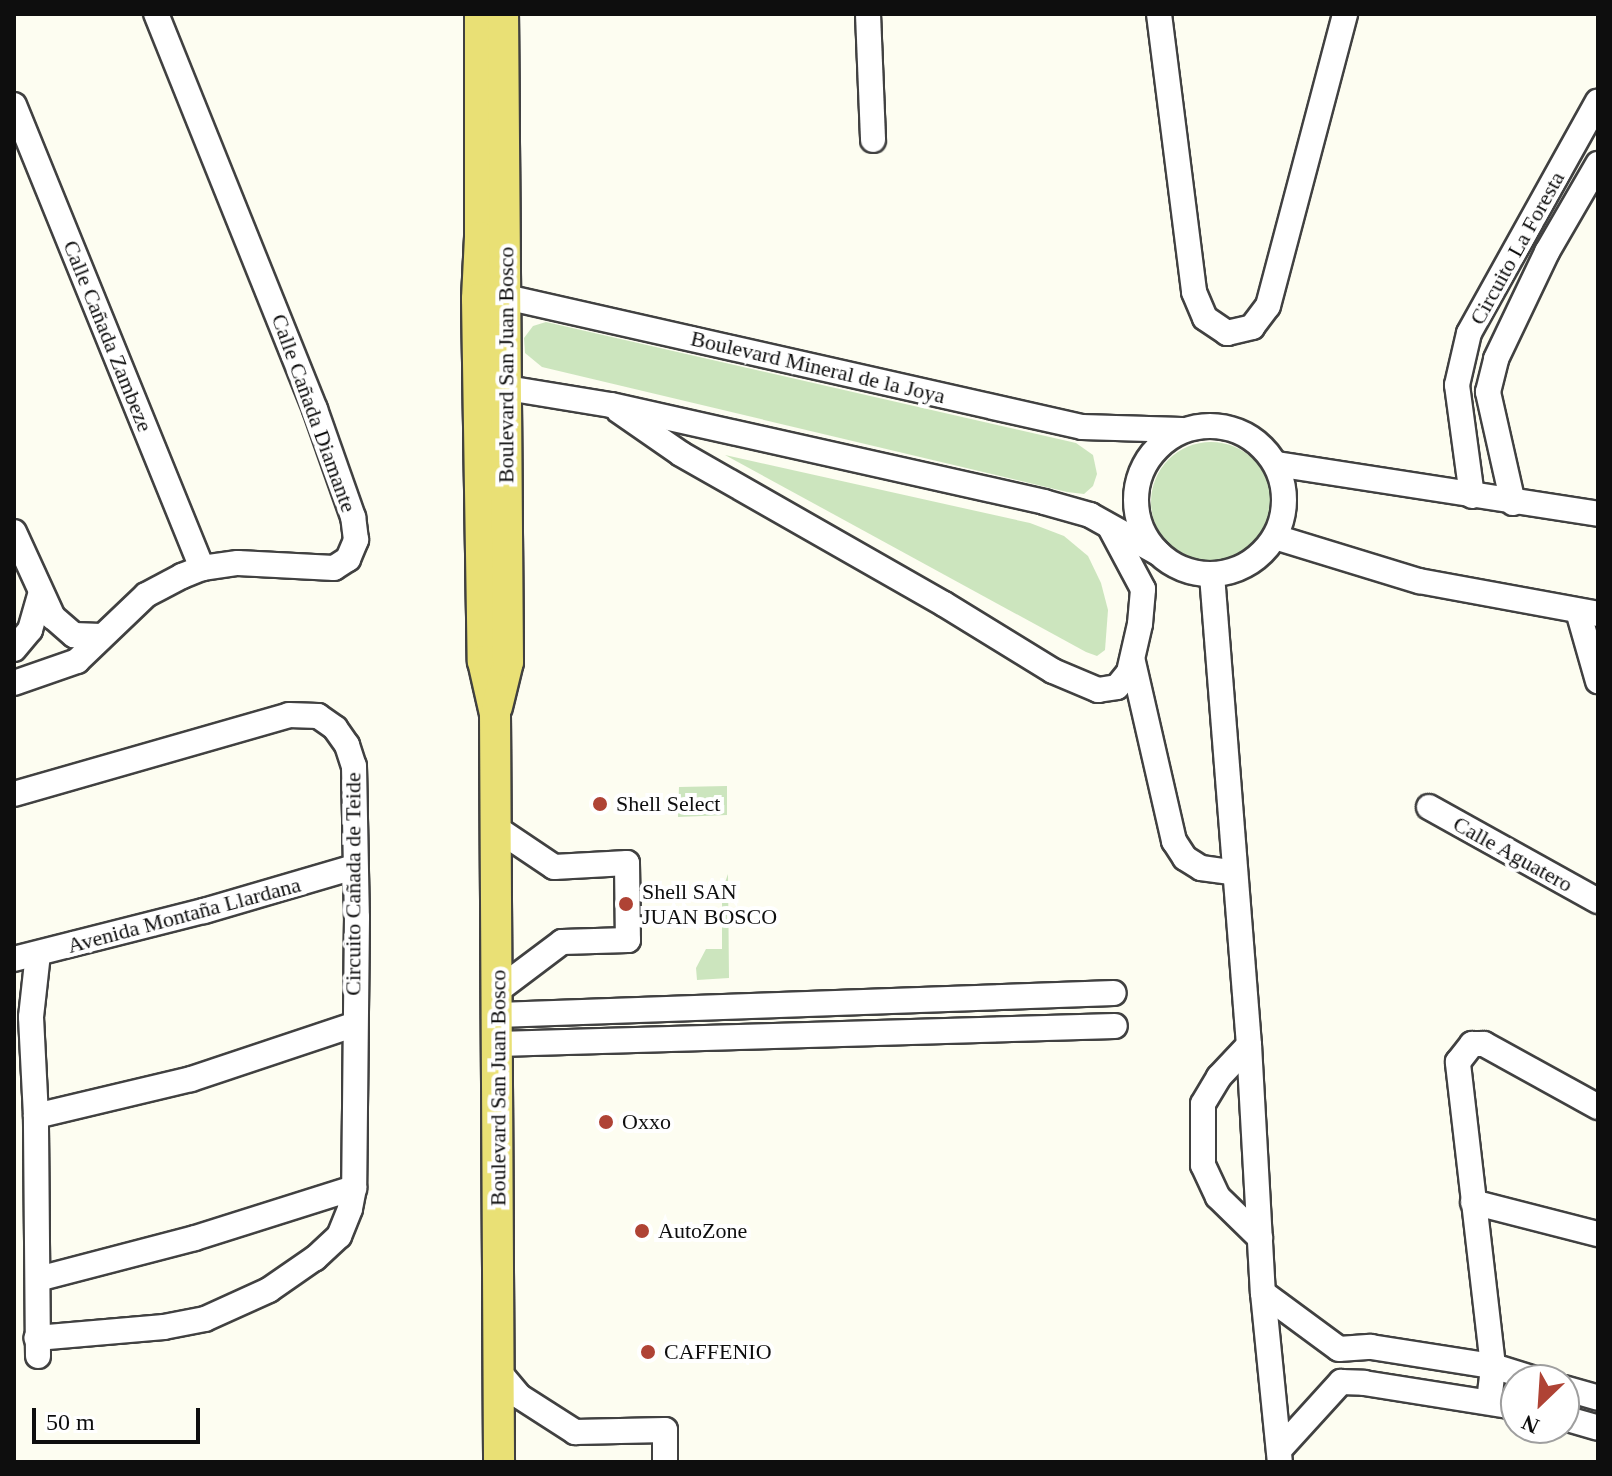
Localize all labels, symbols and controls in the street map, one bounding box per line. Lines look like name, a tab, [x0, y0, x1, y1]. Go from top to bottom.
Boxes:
street label: Circuito La Foresta	[1464, 167, 1570, 329]
street label: Calle Cañada Zambeze	[58, 236, 158, 436]
street label: Boulevard San Juan Bosco	[493, 247, 519, 483]
street label: Calle Cañada Diamante	[266, 310, 362, 516]
street label: Boulevard Mineral de la Joya	[688, 325, 948, 409]
street label: Circuito Cañada de Teide	[340, 772, 366, 996]
place label: Shell Select	[616, 791, 720, 817]
marker: Shell Select	[591, 795, 609, 813]
street label: Calle Aguatero	[1448, 810, 1578, 898]
street label: Avenida Montaña Llardana	[65, 871, 303, 959]
place label: Shell SAN JUAN BOSCO	[642, 878, 777, 930]
marker: Shell SAN JUAN BOSCO	[617, 895, 635, 913]
street label: Boulevard San Juan Bosco	[485, 970, 511, 1206]
place label: Oxxo	[622, 1109, 671, 1135]
marker: Oxxo	[597, 1113, 615, 1131]
place label: AutoZone	[658, 1218, 747, 1244]
marker: AutoZone	[633, 1222, 651, 1240]
place label: CAFFENIO	[664, 1339, 772, 1365]
marker: CAFFENIO	[639, 1343, 657, 1361]
north arrow	[1500, 1364, 1580, 1444]
scale bar	[36, 1392, 204, 1442]
text: 50 m	[46, 1409, 95, 1435]
text: N	[1518, 1410, 1543, 1439]

